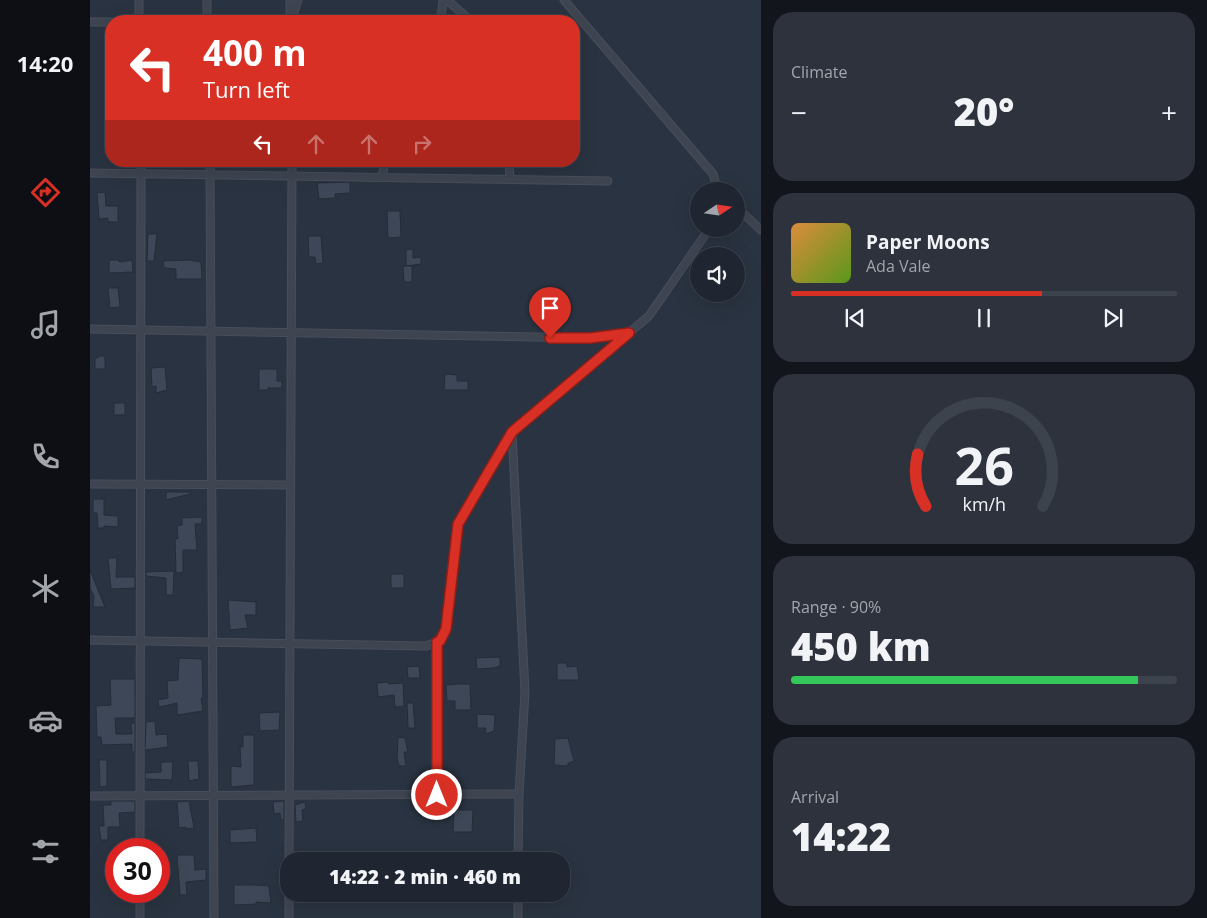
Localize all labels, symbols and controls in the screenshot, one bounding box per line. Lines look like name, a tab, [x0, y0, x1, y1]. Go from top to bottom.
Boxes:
text: 400 m	[203, 29, 307, 76]
icon: left	[120, 35, 185, 100]
text: 14:20	[17, 48, 73, 78]
text: Climate	[791, 61, 848, 83]
text: Turn left	[203, 74, 290, 104]
text: 20°	[954, 85, 1014, 137]
text: −	[791, 93, 807, 131]
text: +	[1161, 93, 1177, 131]
icon: left	[249, 130, 277, 158]
icon: ahead	[302, 130, 330, 158]
icon: ahead	[355, 130, 383, 158]
icon: right	[408, 130, 436, 158]
icon: directions	[28, 175, 63, 210]
north arrow	[690, 182, 745, 238]
map controls	[690, 182, 745, 302]
text: Paper Moons	[866, 229, 990, 255]
button: sound	[690, 247, 745, 302]
text: Ada Vale	[866, 255, 930, 277]
pin	[529, 287, 571, 338]
icon: arrive	[536, 294, 564, 322]
icon: previous	[841, 304, 869, 332]
icon: pause	[970, 304, 998, 332]
icon: next	[1099, 304, 1127, 332]
icon: music	[28, 307, 63, 342]
text: 26	[954, 429, 1014, 500]
icon: phone	[28, 439, 63, 474]
text: km/h	[962, 492, 1006, 516]
icon: climate	[28, 571, 63, 606]
text: Range · 90%	[791, 596, 881, 618]
text: 450 km	[791, 620, 931, 672]
icon: car	[28, 703, 63, 738]
position arrow	[410, 768, 462, 820]
text: Arrival	[791, 786, 839, 808]
text: 14:22	[791, 810, 891, 862]
icon: filters	[28, 834, 63, 869]
speed limit sign: 30	[105, 838, 170, 903]
text: 14:22 · 2 min · 460 m	[329, 864, 521, 890]

